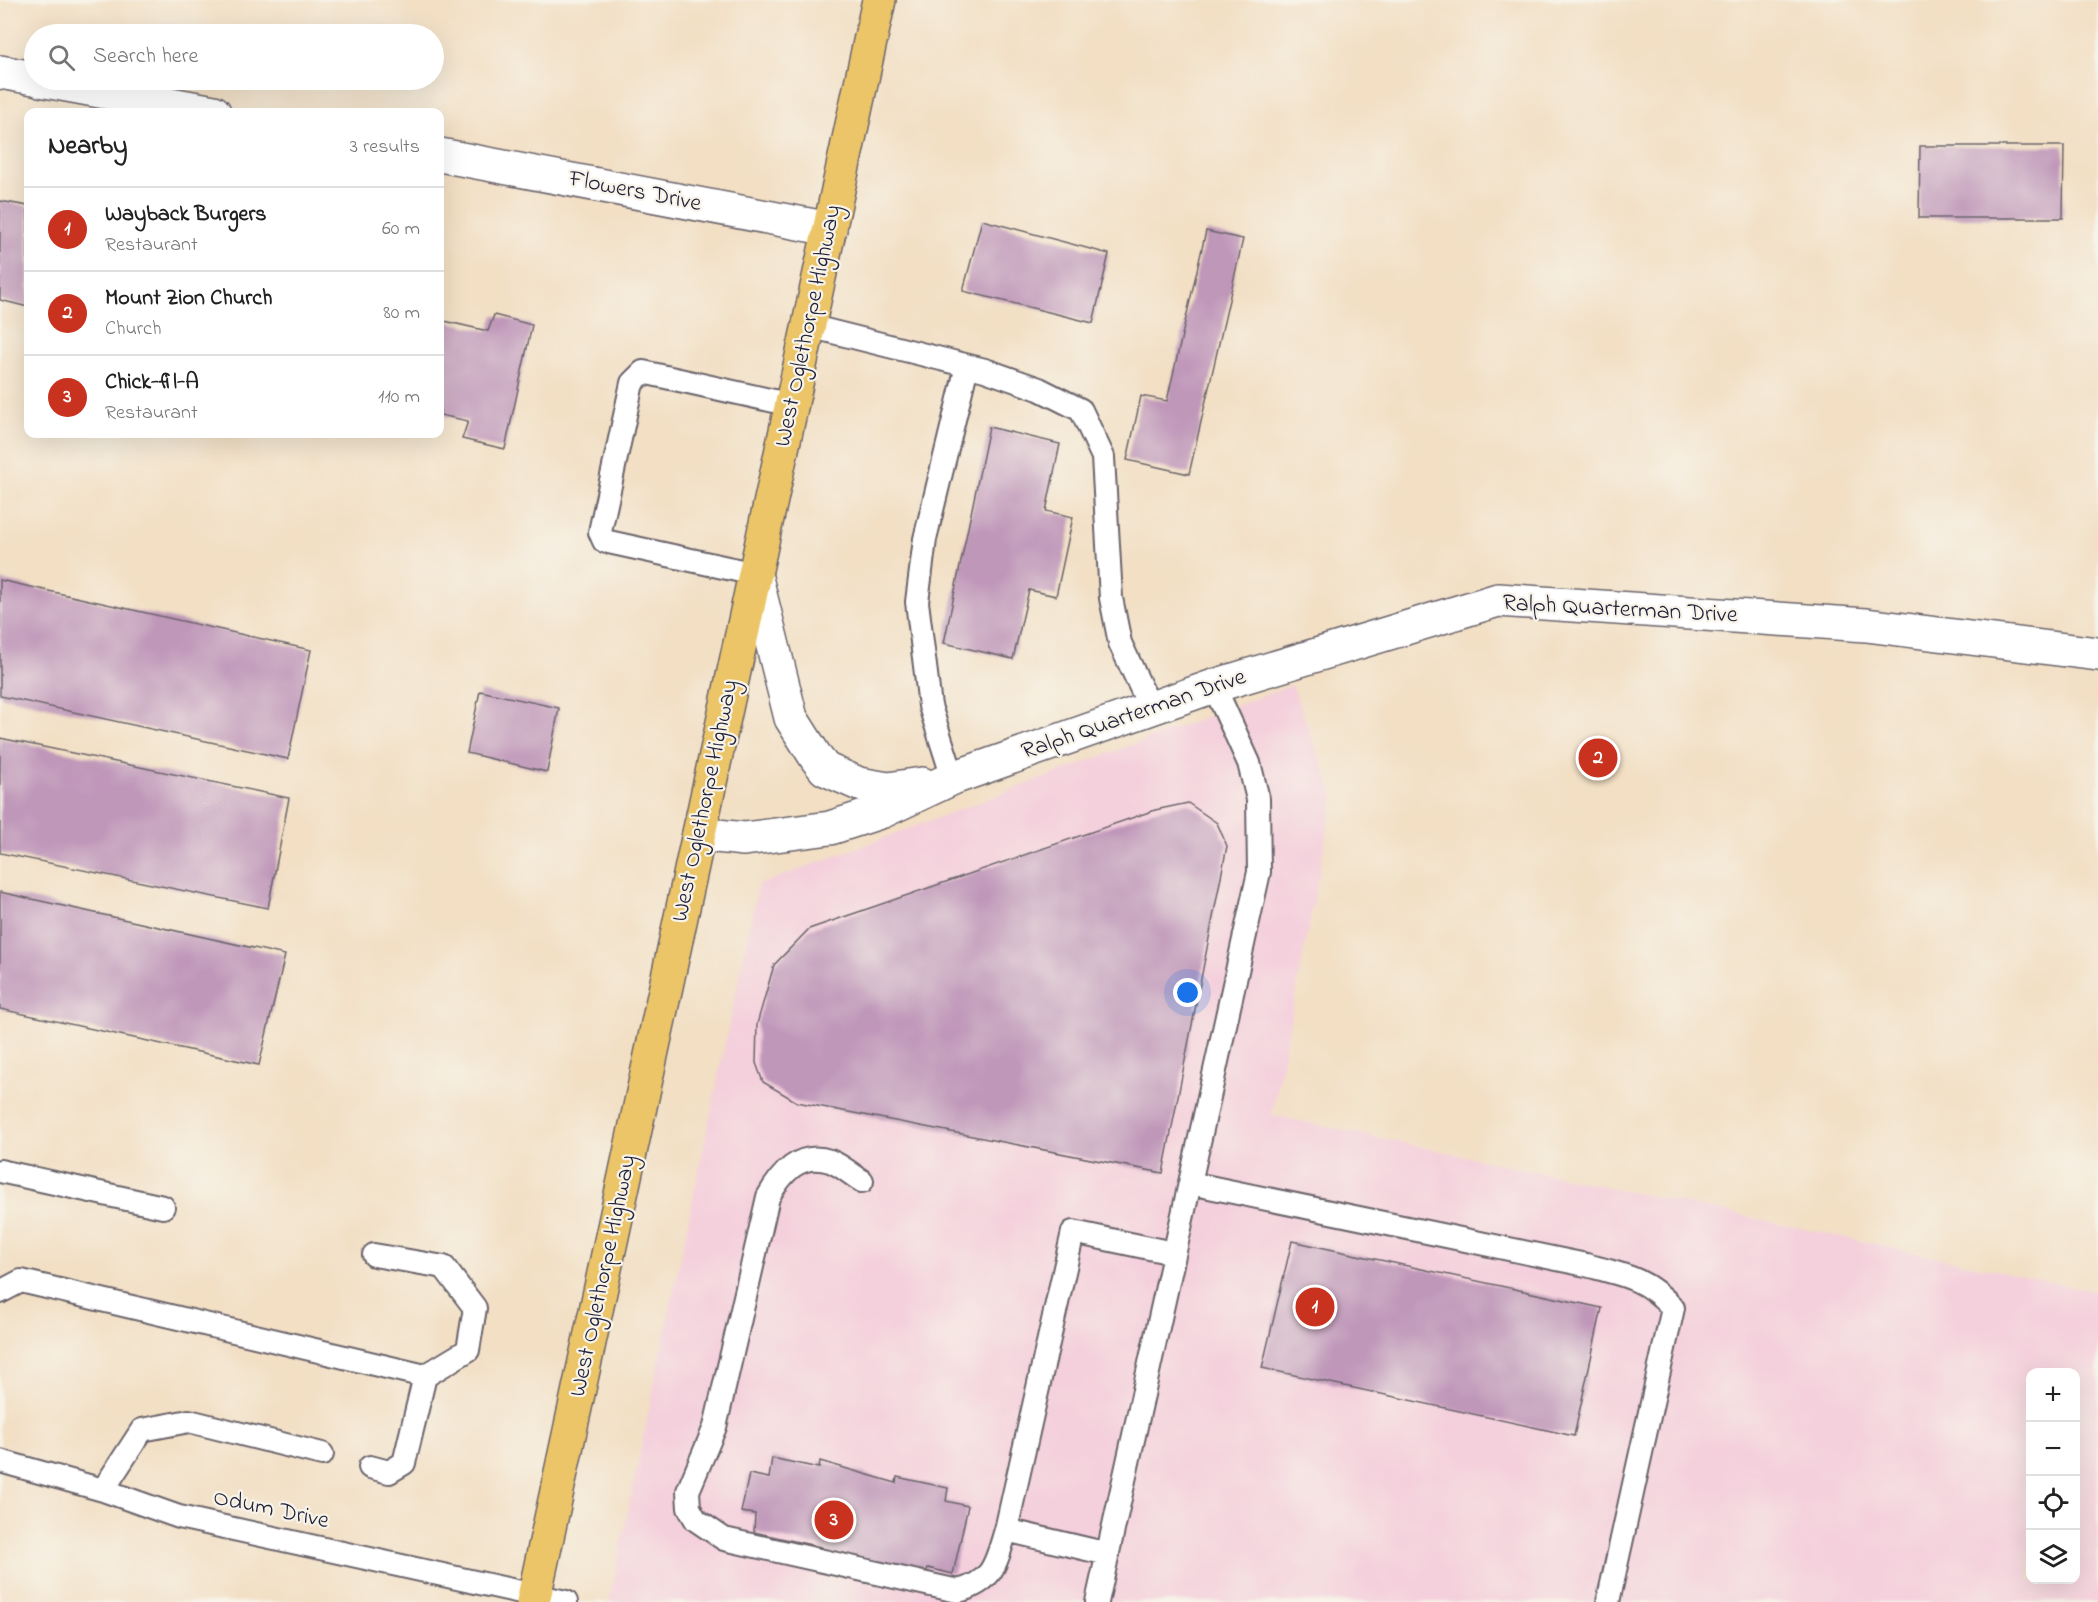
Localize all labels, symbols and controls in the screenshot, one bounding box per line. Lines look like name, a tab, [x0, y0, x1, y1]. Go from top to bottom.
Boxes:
search box	[24, 24, 444, 90]
icon: search	[45, 41, 78, 74]
text: Search here	[93, 41, 198, 73]
text: Nearby	[48, 128, 127, 166]
text: 3 results	[350, 133, 420, 162]
street label: Flowers Drive	[565, 162, 705, 222]
text: Wayback Burgers	[105, 199, 266, 231]
street label: West Oglethorpe Highway	[766, 202, 853, 451]
text: 1	[64, 215, 71, 244]
text: 60 m	[382, 215, 420, 244]
text: Restaurant	[105, 231, 198, 260]
text: Mount Zion Church	[105, 283, 272, 315]
text: 2	[63, 299, 72, 328]
text: 80 m	[383, 299, 420, 328]
text: Church	[105, 315, 161, 344]
text: Chick-fil-A	[105, 367, 199, 399]
text: 3	[63, 383, 72, 412]
text: 110 m	[378, 383, 420, 412]
text: Restaurant	[105, 399, 198, 428]
street label: Ralph Quarterman Drive	[1502, 586, 1739, 634]
street label: Ralph Quarterman Drive	[1017, 660, 1251, 770]
street label: West Oglethorpe Highway	[663, 677, 750, 926]
pin: 2	[1578, 736, 1618, 780]
your location	[1173, 978, 1202, 1007]
street label: West Oglethorpe Highway	[561, 1152, 648, 1401]
pin: 1	[1296, 1284, 1334, 1330]
map controls	[2026, 1368, 2080, 1584]
button: +	[2026, 1368, 2080, 1422]
button: −	[2026, 1422, 2080, 1476]
button: locate	[2026, 1476, 2080, 1530]
street label: Odum Drive	[210, 1481, 332, 1539]
pin: 3	[814, 1498, 854, 1543]
button: layers	[2026, 1530, 2080, 1584]

